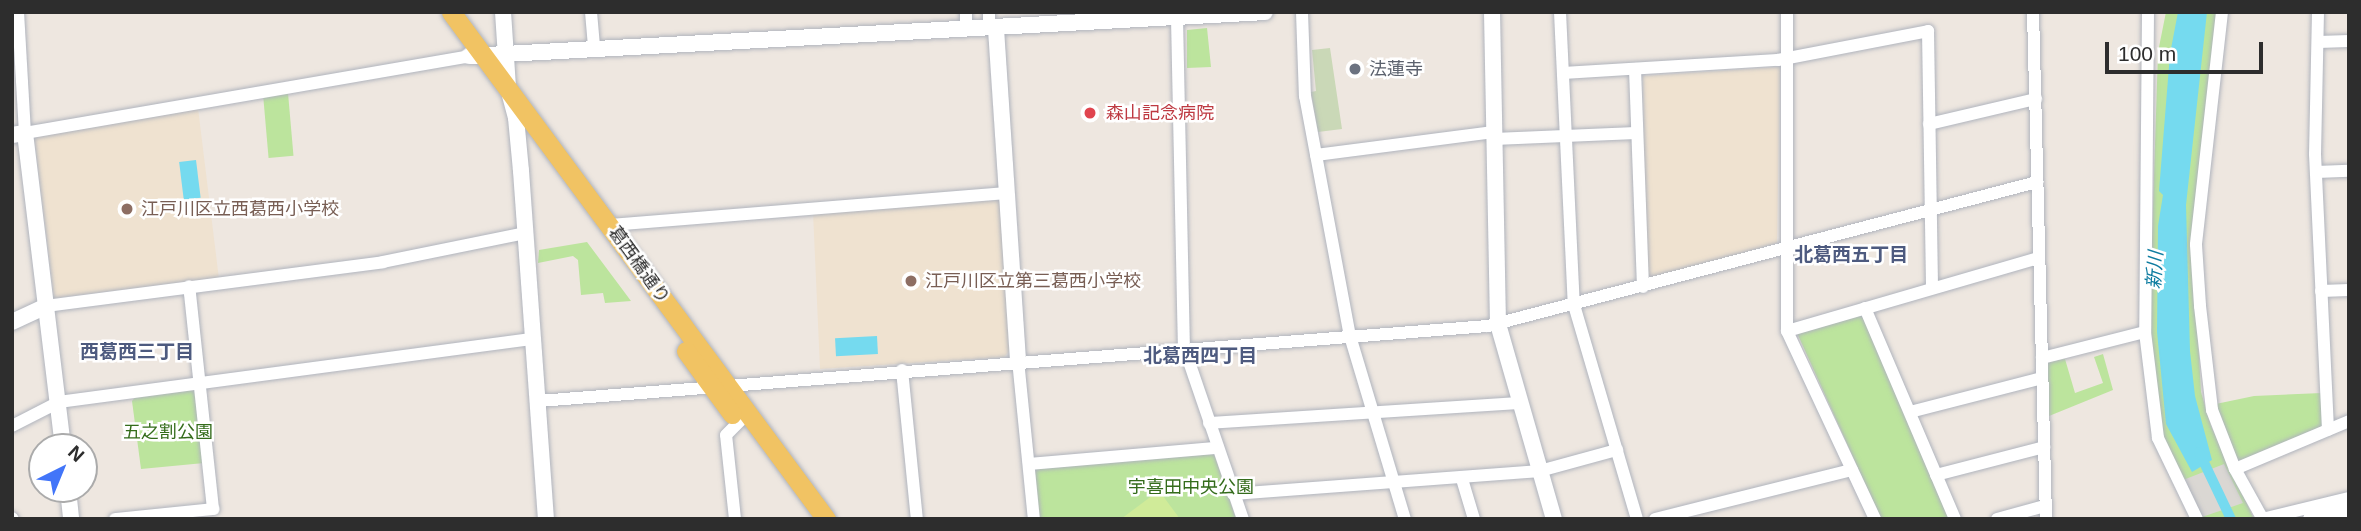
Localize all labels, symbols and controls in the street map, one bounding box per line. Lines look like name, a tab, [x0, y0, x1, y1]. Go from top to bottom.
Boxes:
scale bar	[2109, 28, 2266, 72]
text: 100 m	[2118, 42, 2176, 65]
place label: 法蓮寺	[1369, 58, 1423, 80]
marker: 法蓮寺	[1347, 61, 1363, 77]
place label: 森山記念病院	[1106, 102, 1214, 124]
marker: 森山記念病院	[1080, 103, 1100, 123]
place label: 江戸川区立西葛西小学校	[141, 198, 339, 220]
marker: 江戸川区立西葛西小学校	[119, 201, 135, 217]
street label: 葛西橋通り	[604, 222, 674, 308]
district label: 北葛西五丁目	[1794, 244, 1908, 266]
water label: 新川	[2142, 250, 2168, 290]
place label: 江戸川区立第三葛西小学校	[925, 270, 1141, 292]
marker: 江戸川区立第三葛西小学校	[903, 273, 919, 289]
district label: 西葛西三丁目	[80, 341, 194, 363]
district label: 北葛西四丁目	[1143, 345, 1257, 367]
park label: 五之割公園	[123, 421, 213, 443]
north arrow	[28, 433, 98, 503]
text: N	[64, 441, 88, 466]
park label: 宇喜田中央公園	[1128, 476, 1254, 498]

